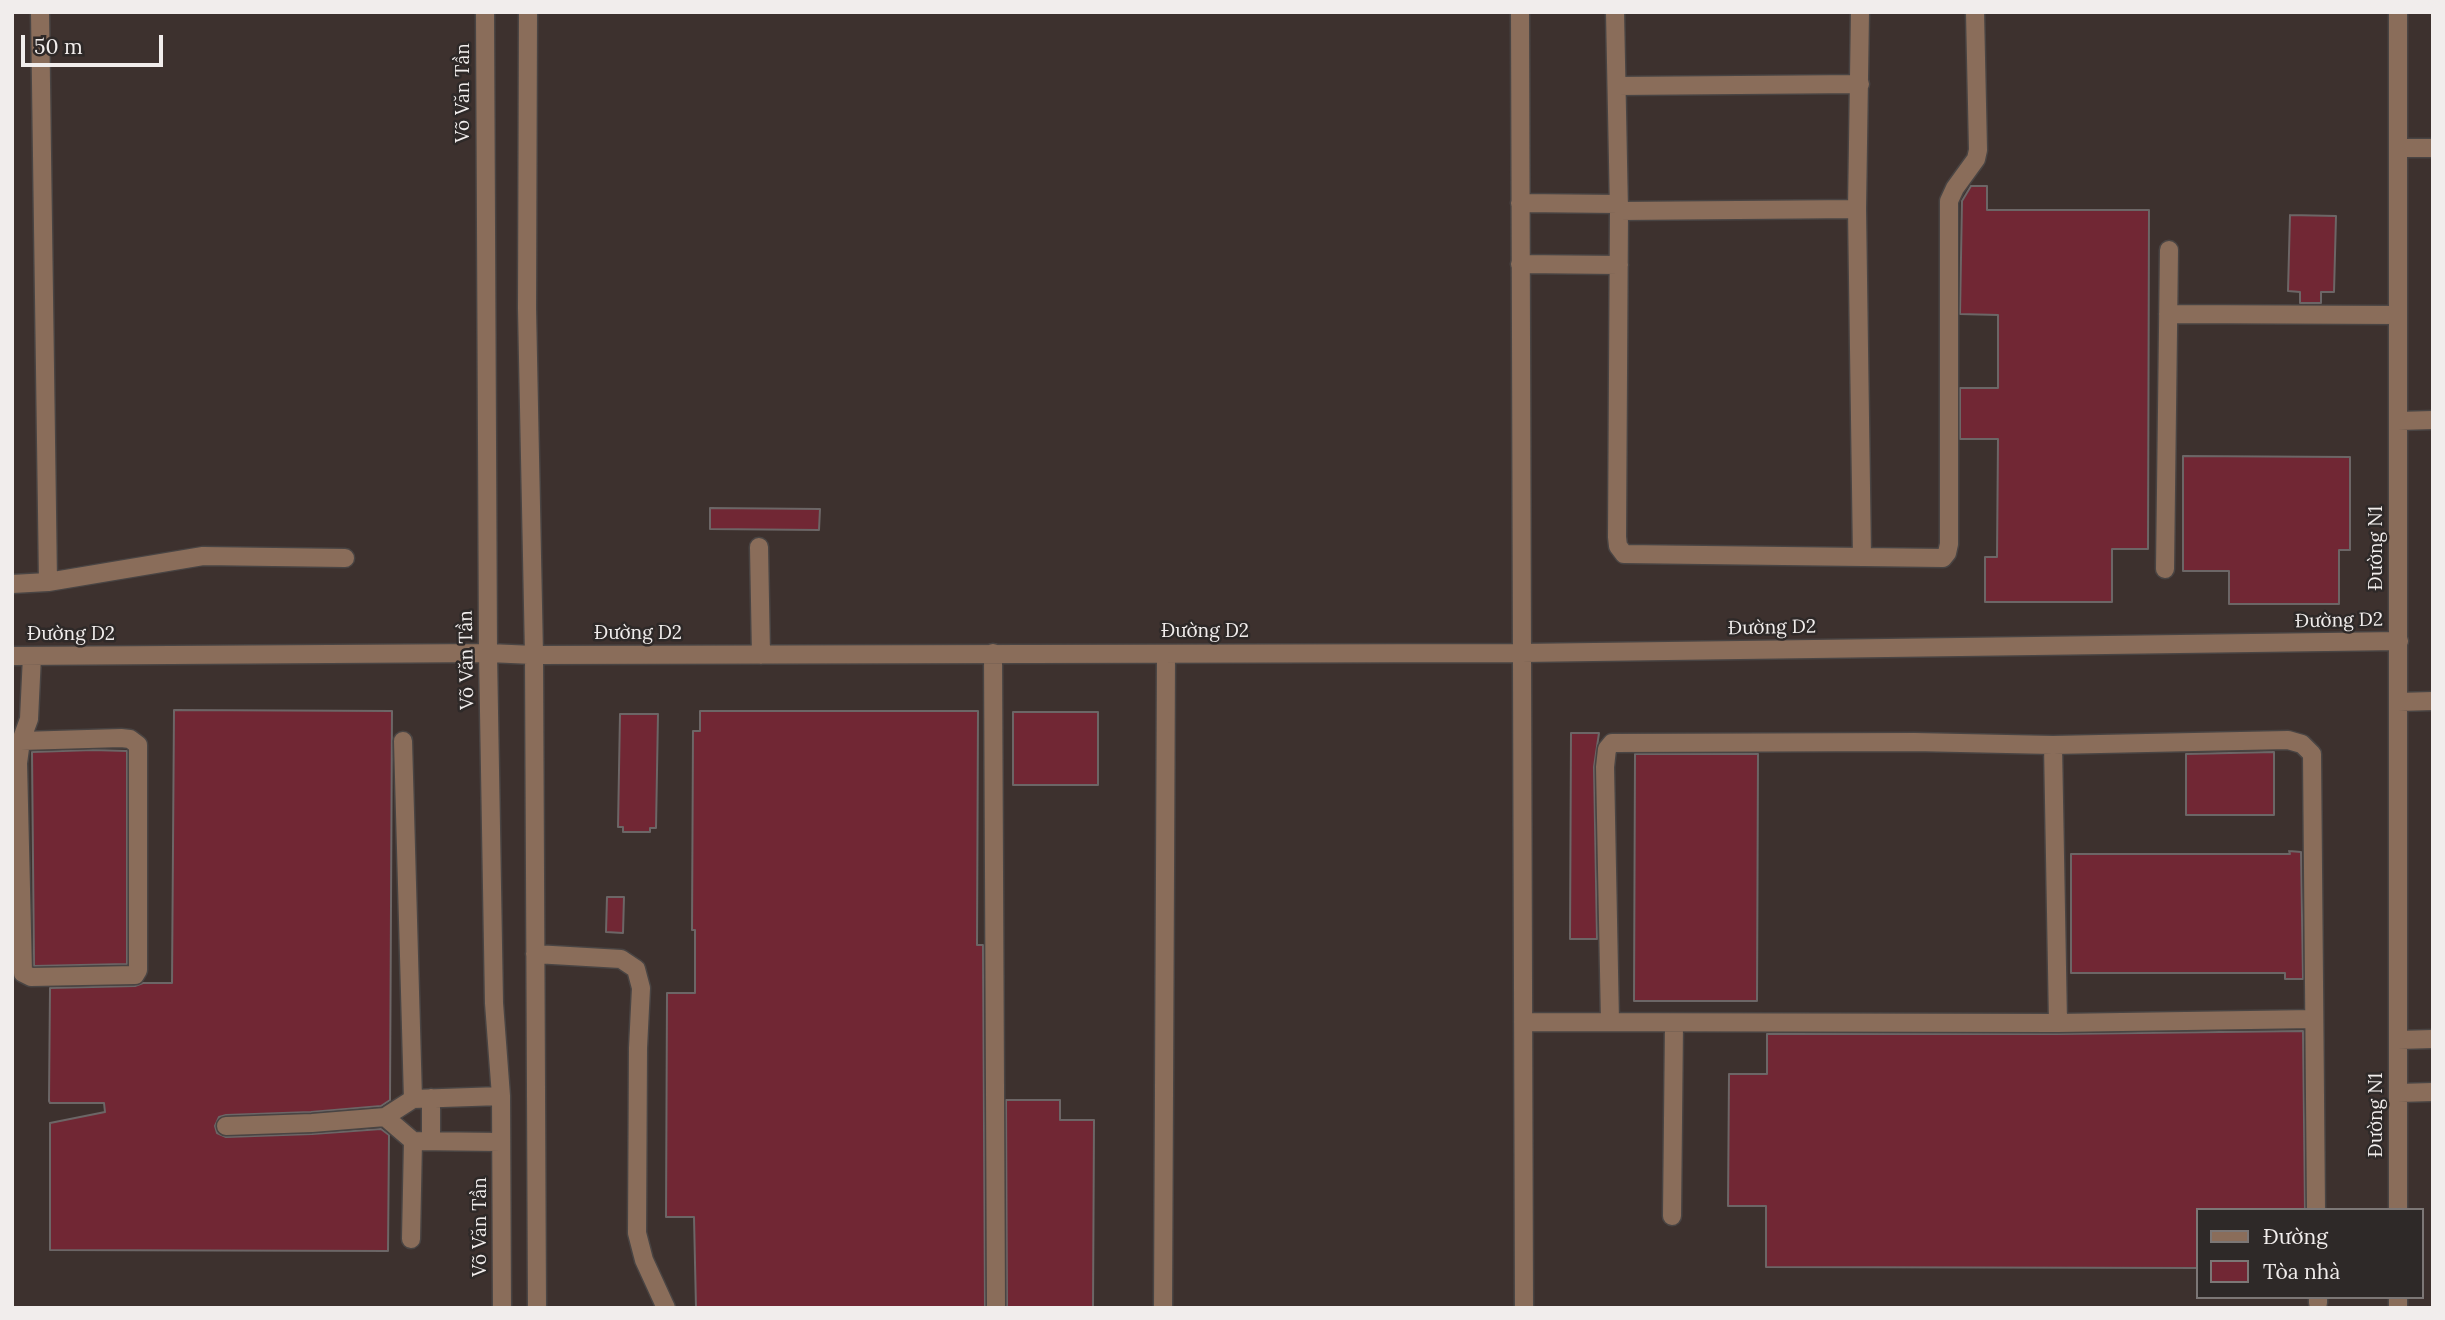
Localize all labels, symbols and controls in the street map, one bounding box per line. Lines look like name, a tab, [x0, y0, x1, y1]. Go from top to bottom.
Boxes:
scale bar	[24, 21, 166, 65]
text: 50 m	[34, 33, 83, 60]
street label: Võ Văn Tần	[453, 43, 475, 143]
street label: Đường N1	[2366, 505, 2388, 591]
street label: Đường D2	[2295, 609, 2383, 633]
street label: Võ Văn Tần	[455, 610, 479, 710]
street label: Đường D2	[1728, 616, 1816, 640]
street label: Đường D2	[1161, 621, 1249, 643]
street label: Đường D2	[594, 623, 682, 645]
street label: Đường D2	[27, 624, 115, 646]
street label: Đường N1	[2366, 1072, 2388, 1158]
street label: Võ Văn Tần	[470, 1177, 492, 1277]
legend	[2196, 1208, 2424, 1299]
text: Đường	[2263, 1223, 2328, 1250]
text: Tòa nhà	[2263, 1258, 2340, 1285]

